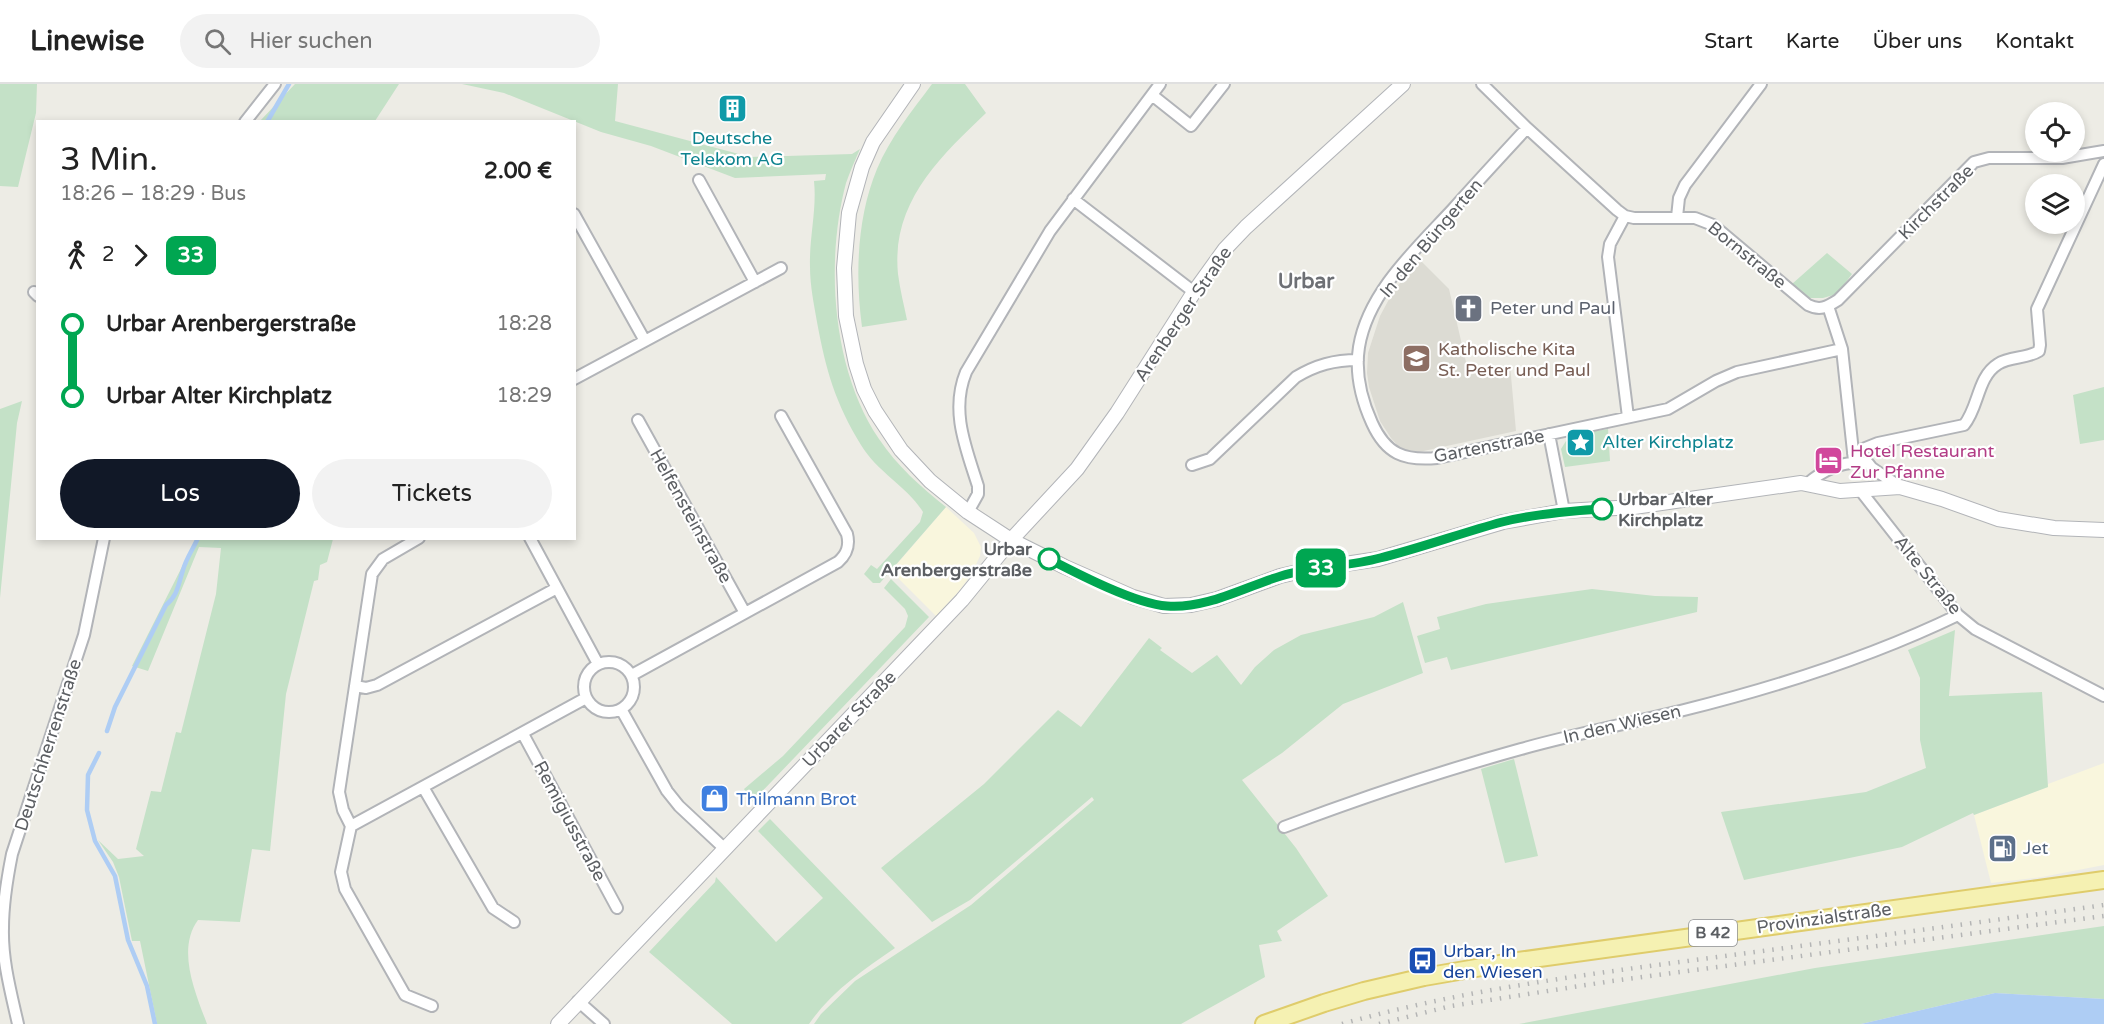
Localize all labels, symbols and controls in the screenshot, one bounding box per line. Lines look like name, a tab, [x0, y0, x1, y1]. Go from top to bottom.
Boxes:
search box	[180, 14, 600, 68]
text: Linewise	[30, 24, 144, 58]
icon: search	[201, 25, 234, 58]
text: Hier suchen	[249, 28, 373, 54]
text: Start	[1704, 29, 1753, 54]
text: Karte	[1786, 29, 1839, 54]
text: Über uns	[1872, 29, 1962, 54]
text: Kontakt	[1995, 29, 2074, 54]
building icon: Deutsche Telekom AG	[716, 93, 748, 125]
map controls	[2025, 102, 2085, 234]
button: locate	[2025, 102, 2085, 162]
place label: Deutsche Telekom AG	[680, 127, 784, 170]
text: 3 Min.	[60, 140, 158, 179]
text: 2.00 €	[484, 158, 552, 184]
street label: Kirchstraße	[1894, 160, 1978, 244]
street label: In den Büngerten	[1375, 174, 1487, 302]
button: layers	[2025, 174, 2085, 234]
text: 18:26 – 18:29 · Bus	[60, 182, 246, 206]
street label: Bornstraße	[1703, 217, 1791, 293]
icon: walk	[60, 239, 93, 272]
icon: forward	[124, 239, 157, 272]
street label: Arenberger Straße	[1130, 242, 1236, 386]
text: 2	[102, 243, 115, 267]
text: 33	[178, 243, 204, 268]
district label: Urbar	[1278, 269, 1335, 294]
church icon: Peter und Paul	[1453, 292, 1485, 324]
place label: Peter und Paul	[1490, 297, 1616, 319]
text: Urbar Arenbergerstraße	[106, 311, 356, 337]
text: 18:28	[497, 312, 552, 336]
place label: Katholische Kita St. Peter und Paul	[1438, 338, 1591, 381]
school or university icon: Katholische Kita St. Peter und Paul	[1401, 343, 1433, 375]
text: Urbar Alter Kirchplatz	[106, 383, 332, 409]
text: 18:29	[497, 384, 552, 408]
street label: Gartenstraße	[1432, 425, 1546, 467]
place icon: Alter Kirchplatz	[1565, 426, 1597, 458]
place label: Alter Kirchplatz	[1602, 431, 1734, 453]
place label: Hotel Restaurant Zur Pfanne	[1850, 440, 1995, 483]
street label: Helfensteinstraße	[645, 445, 737, 587]
hotel icon: Hotel Restaurant Zur Pfanne	[1813, 445, 1845, 477]
button: Los	[60, 459, 300, 528]
button: Tickets	[312, 459, 552, 528]
place label: Urbar Alter Kirchplatz	[1618, 488, 1714, 531]
marker: Urbar Alter Kirchplatz	[1591, 498, 1613, 520]
street label: Alte Straße	[1890, 531, 1966, 619]
place label: Urbar Arenbergerstraße	[881, 538, 1033, 581]
marker: Urbar Arenbergerstraße	[1038, 548, 1060, 570]
line badge: 33	[1294, 548, 1348, 588]
text: 33	[1308, 556, 1334, 581]
street label: Deutschherrenstraße	[10, 656, 86, 834]
street label: Urbarer Straße	[797, 666, 901, 772]
street label: In den Wiesen	[1561, 700, 1683, 748]
street label: Remigiusstraße	[529, 757, 611, 885]
shop icon: Thilmann Brot	[699, 783, 731, 815]
place label: Thilmann Brot	[736, 788, 857, 810]
fuel station icon: Jet	[1986, 832, 2018, 864]
place label: Jet	[2023, 837, 2049, 859]
street label: Provinzialstraße	[1755, 898, 1893, 938]
road number: B 42	[1689, 920, 1737, 946]
place label: Urbar, In den Wiesen	[1443, 940, 1543, 983]
bus stop icon: Urbar, In den Wiesen	[1406, 945, 1438, 977]

